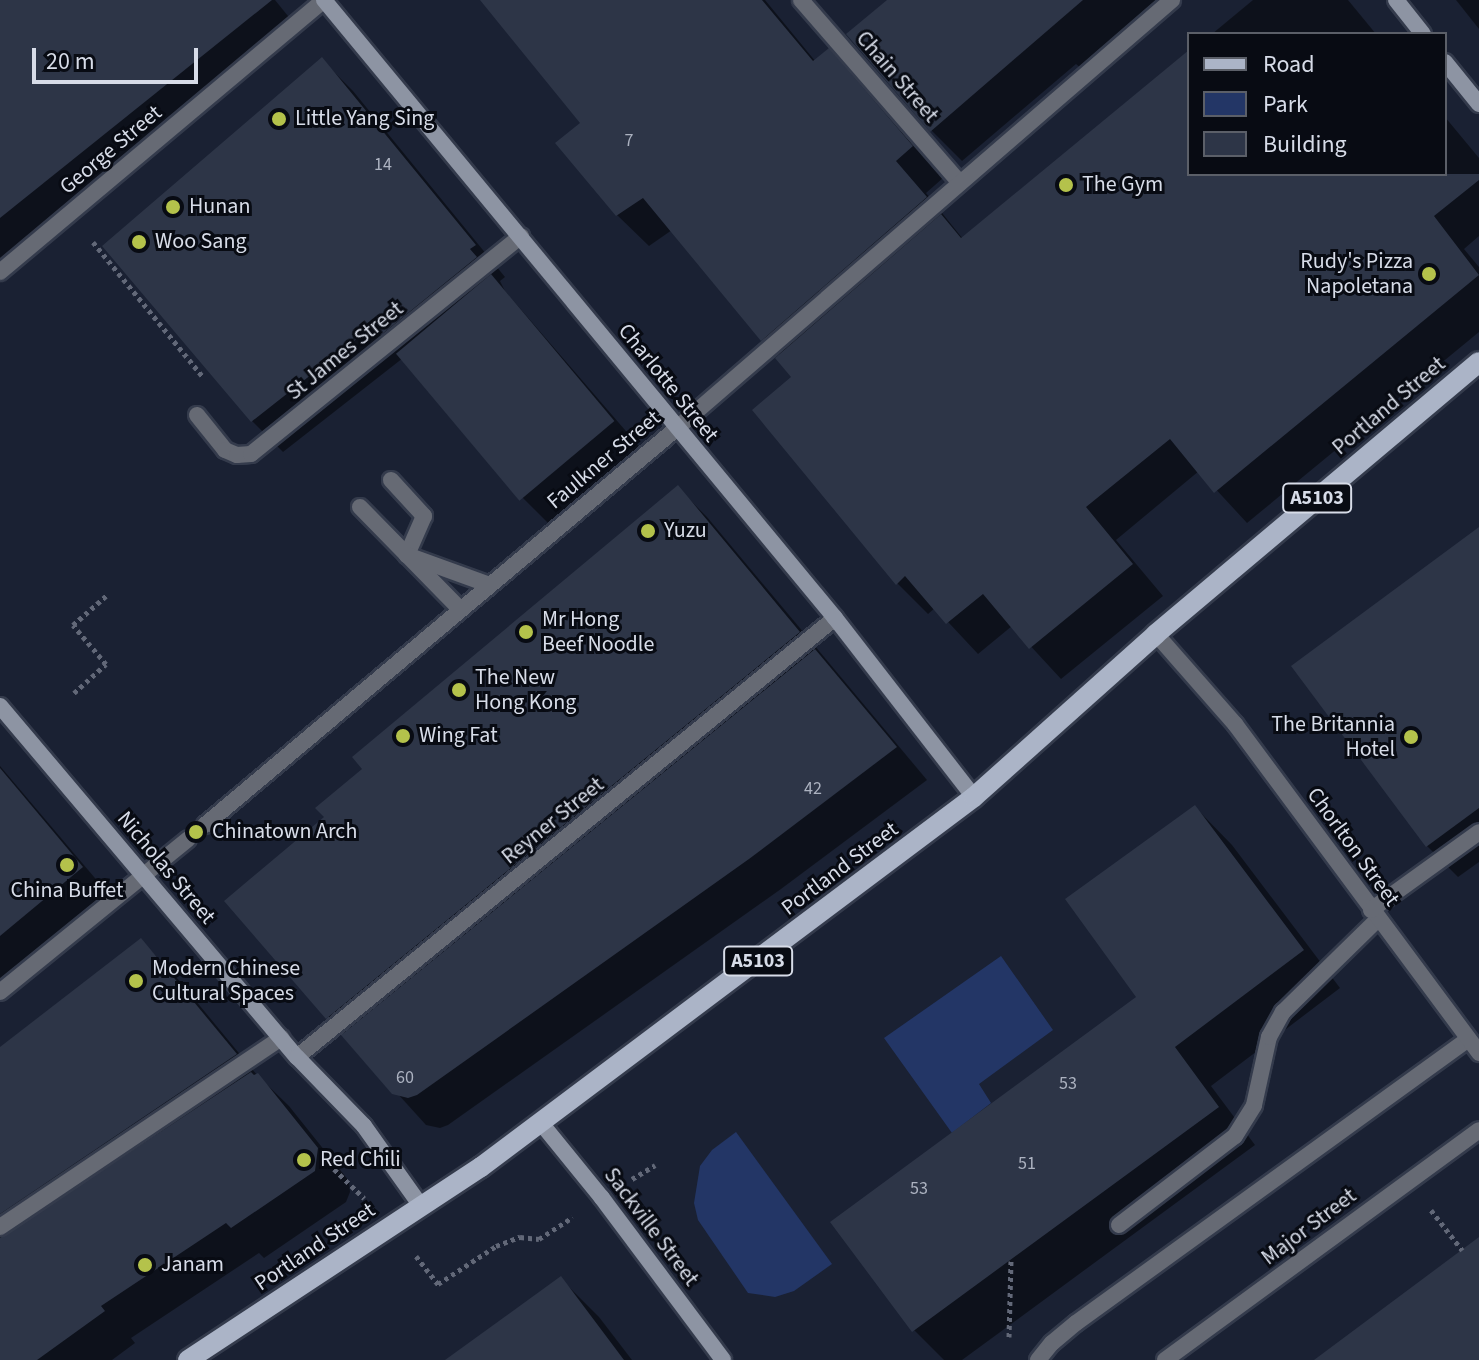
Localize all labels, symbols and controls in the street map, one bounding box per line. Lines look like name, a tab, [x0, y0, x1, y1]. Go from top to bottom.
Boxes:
street label: Chain Street	[850, 26, 944, 128]
scale bar	[36, 32, 202, 82]
legend	[1187, 32, 1447, 176]
text: 20 m	[46, 44, 95, 79]
text: Road	[1263, 47, 1315, 82]
text: Park	[1263, 87, 1308, 122]
street label: George Street	[55, 100, 167, 200]
place label: Little Yang Sing	[295, 106, 434, 132]
marker: Little Yang Sing	[270, 110, 288, 128]
text: Building	[1263, 127, 1347, 162]
house number: 7	[625, 130, 633, 152]
house number: 14	[374, 154, 392, 176]
place label: The Gym	[1082, 172, 1163, 198]
marker: The Gym	[1057, 176, 1075, 194]
place label: Hunan	[189, 194, 250, 220]
marker: Hunan	[164, 198, 182, 216]
place label: Woo Sang	[155, 229, 246, 255]
marker: Woo Sang	[130, 233, 148, 251]
place label: Rudy's Pizza Napoletana	[1300, 248, 1413, 300]
marker: Rudy's Pizza Napoletana	[1420, 265, 1438, 283]
street label: St James Street	[281, 296, 409, 406]
street label: Charlotte Street	[612, 318, 724, 448]
street label: Portland Street	[1327, 351, 1451, 461]
street label: Faulkner Street	[542, 405, 666, 515]
road number: A5103	[1281, 482, 1353, 514]
place label: Yuzu	[664, 518, 707, 544]
marker: Yuzu	[639, 522, 657, 540]
place label: Mr Hong Beef Noodle	[542, 606, 654, 658]
marker: Mr Hong Beef Noodle	[517, 623, 535, 641]
place label: The New Hong Kong	[475, 664, 576, 716]
marker: The New Hong Kong	[450, 681, 468, 699]
place label: The Britannia Hotel	[1271, 711, 1395, 762]
place label: Wing Fat	[419, 723, 498, 749]
marker: Wing Fat	[394, 727, 412, 745]
marker: The Britannia Hotel	[1402, 728, 1420, 746]
street label: Reyner Street	[497, 772, 609, 870]
house number: 42	[804, 778, 822, 800]
street label: Chorlton Street	[1301, 782, 1405, 912]
street label: Nicholas Street	[111, 806, 221, 930]
street label: Portland Street	[776, 817, 904, 921]
place label: Chinatown Arch	[212, 819, 357, 845]
marker: Chinatown Arch	[187, 823, 205, 841]
marker: China Buffet	[58, 856, 76, 874]
place label: China Buffet	[11, 878, 123, 904]
road number: A5103	[722, 945, 794, 977]
place label: Modern Chinese Cultural Spaces	[152, 955, 300, 1006]
marker: Modern Chinese Cultural Spaces	[127, 972, 145, 990]
house number: 60	[396, 1067, 414, 1089]
house number: 53	[1059, 1073, 1077, 1095]
place label: Red Chili	[320, 1147, 401, 1173]
marker: Red Chili	[295, 1151, 313, 1169]
house number: 51	[1018, 1153, 1036, 1175]
street label: Sackville Street	[598, 1163, 704, 1291]
house number: 53	[910, 1178, 928, 1200]
street label: Major Street	[1256, 1183, 1362, 1271]
street label: Portland Street	[250, 1197, 380, 1297]
place label: Janam	[161, 1252, 224, 1278]
marker: Janam	[136, 1256, 154, 1274]

